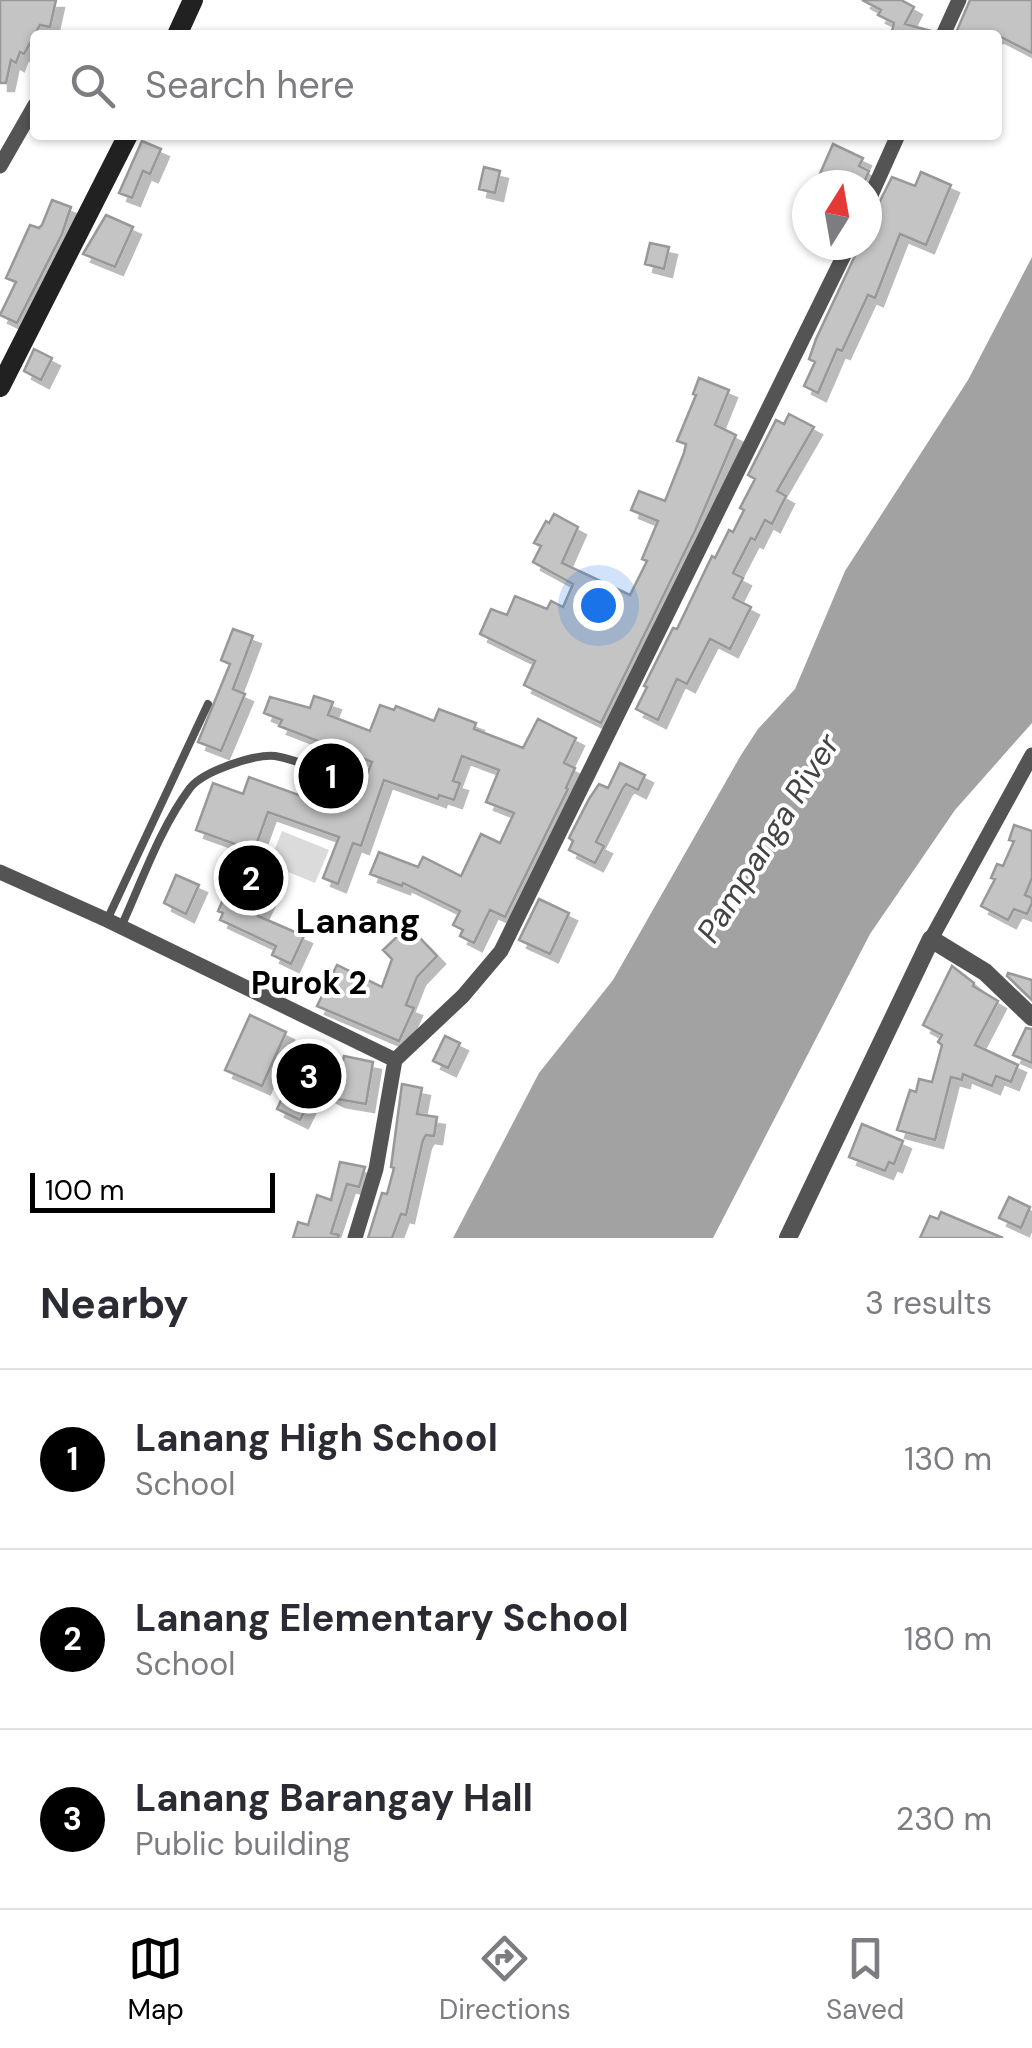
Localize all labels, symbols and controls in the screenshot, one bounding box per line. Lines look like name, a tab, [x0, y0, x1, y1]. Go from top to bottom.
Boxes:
search box	[30, 30, 1002, 140]
icon: search	[65, 58, 120, 113]
text: Search here	[145, 60, 355, 110]
north arrow	[792, 170, 882, 260]
your location	[573, 580, 624, 631]
water label: Pampanga River	[687, 725, 850, 950]
pin: 1	[298, 738, 364, 814]
pin: 2	[218, 840, 284, 916]
district label: Lanang	[296, 898, 420, 944]
district label: Purok 2	[251, 962, 367, 1004]
pin: 3	[276, 1038, 342, 1114]
scale bar	[30, 1168, 275, 1212]
text: 100 m	[45, 1172, 124, 1209]
text: Nearby	[40, 1276, 189, 1331]
text: 3 results	[865, 1282, 992, 1324]
text: Lanang High School	[135, 1413, 498, 1463]
text: 1	[67, 1438, 78, 1480]
text: 130 m	[904, 1438, 992, 1480]
text: School	[135, 1463, 235, 1505]
text: Lanang Elementary School	[135, 1593, 629, 1643]
text: 2	[63, 1618, 82, 1660]
text: 180 m	[904, 1618, 992, 1660]
text: School	[135, 1643, 235, 1685]
text: Lanang Barangay Hall	[135, 1773, 533, 1823]
text: 3	[63, 1798, 82, 1840]
text: 230 m	[896, 1798, 992, 1840]
text: Public building	[135, 1823, 351, 1865]
tab: Map	[128, 1931, 184, 2028]
tab: Directions	[439, 1931, 571, 2028]
tab: Saved	[826, 1931, 904, 2028]

